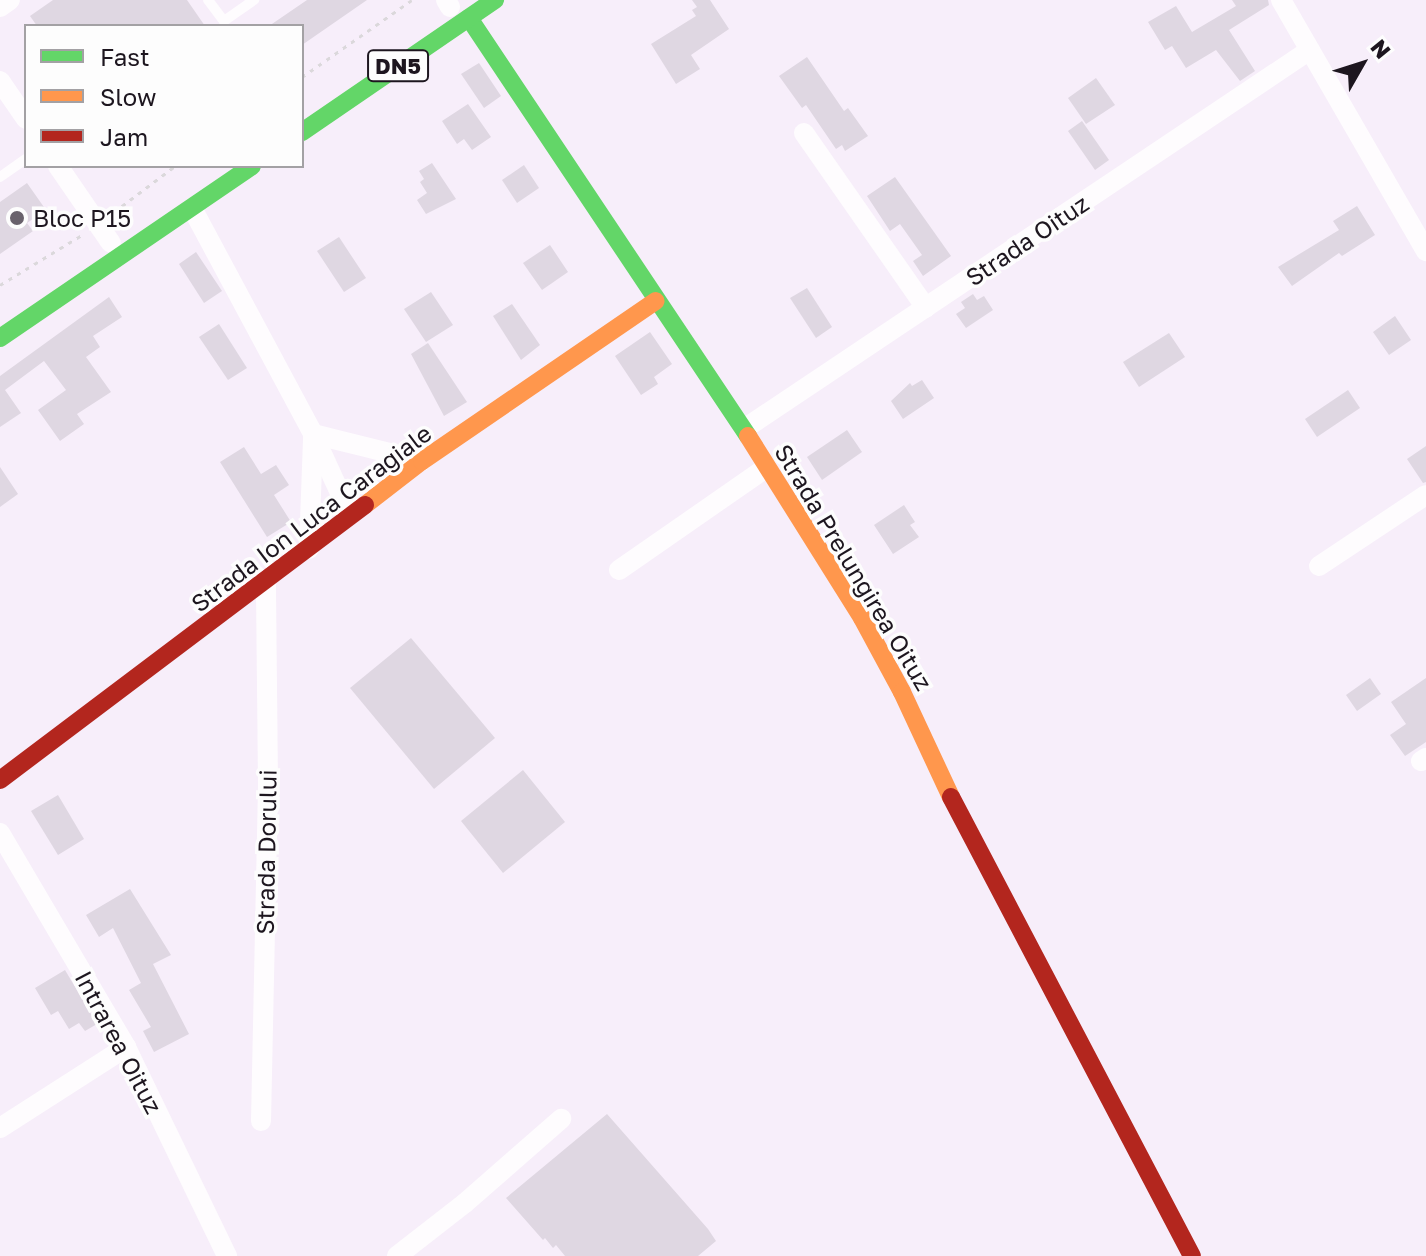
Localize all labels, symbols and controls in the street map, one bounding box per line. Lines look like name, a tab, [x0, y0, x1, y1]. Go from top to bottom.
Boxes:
legend	[24, 24, 304, 168]
north arrow	[1322, 24, 1402, 104]
text: N	[1365, 34, 1397, 64]
text: Fast	[100, 42, 150, 71]
road number: DN5	[366, 48, 430, 84]
text: Slow	[100, 82, 156, 111]
text: Jam	[100, 122, 148, 151]
street label: Strada Oituz	[960, 188, 1094, 292]
place label: Bloc P15	[33, 204, 131, 232]
marker: Bloc P15	[8, 209, 26, 227]
street label: Strada Ion Luca Caragiale	[185, 418, 437, 618]
street label: Strada Prelungirea Oituz	[769, 439, 939, 695]
street label: Strada Dorului	[250, 769, 282, 935]
street label: Intrarea Oituz	[69, 966, 169, 1118]

